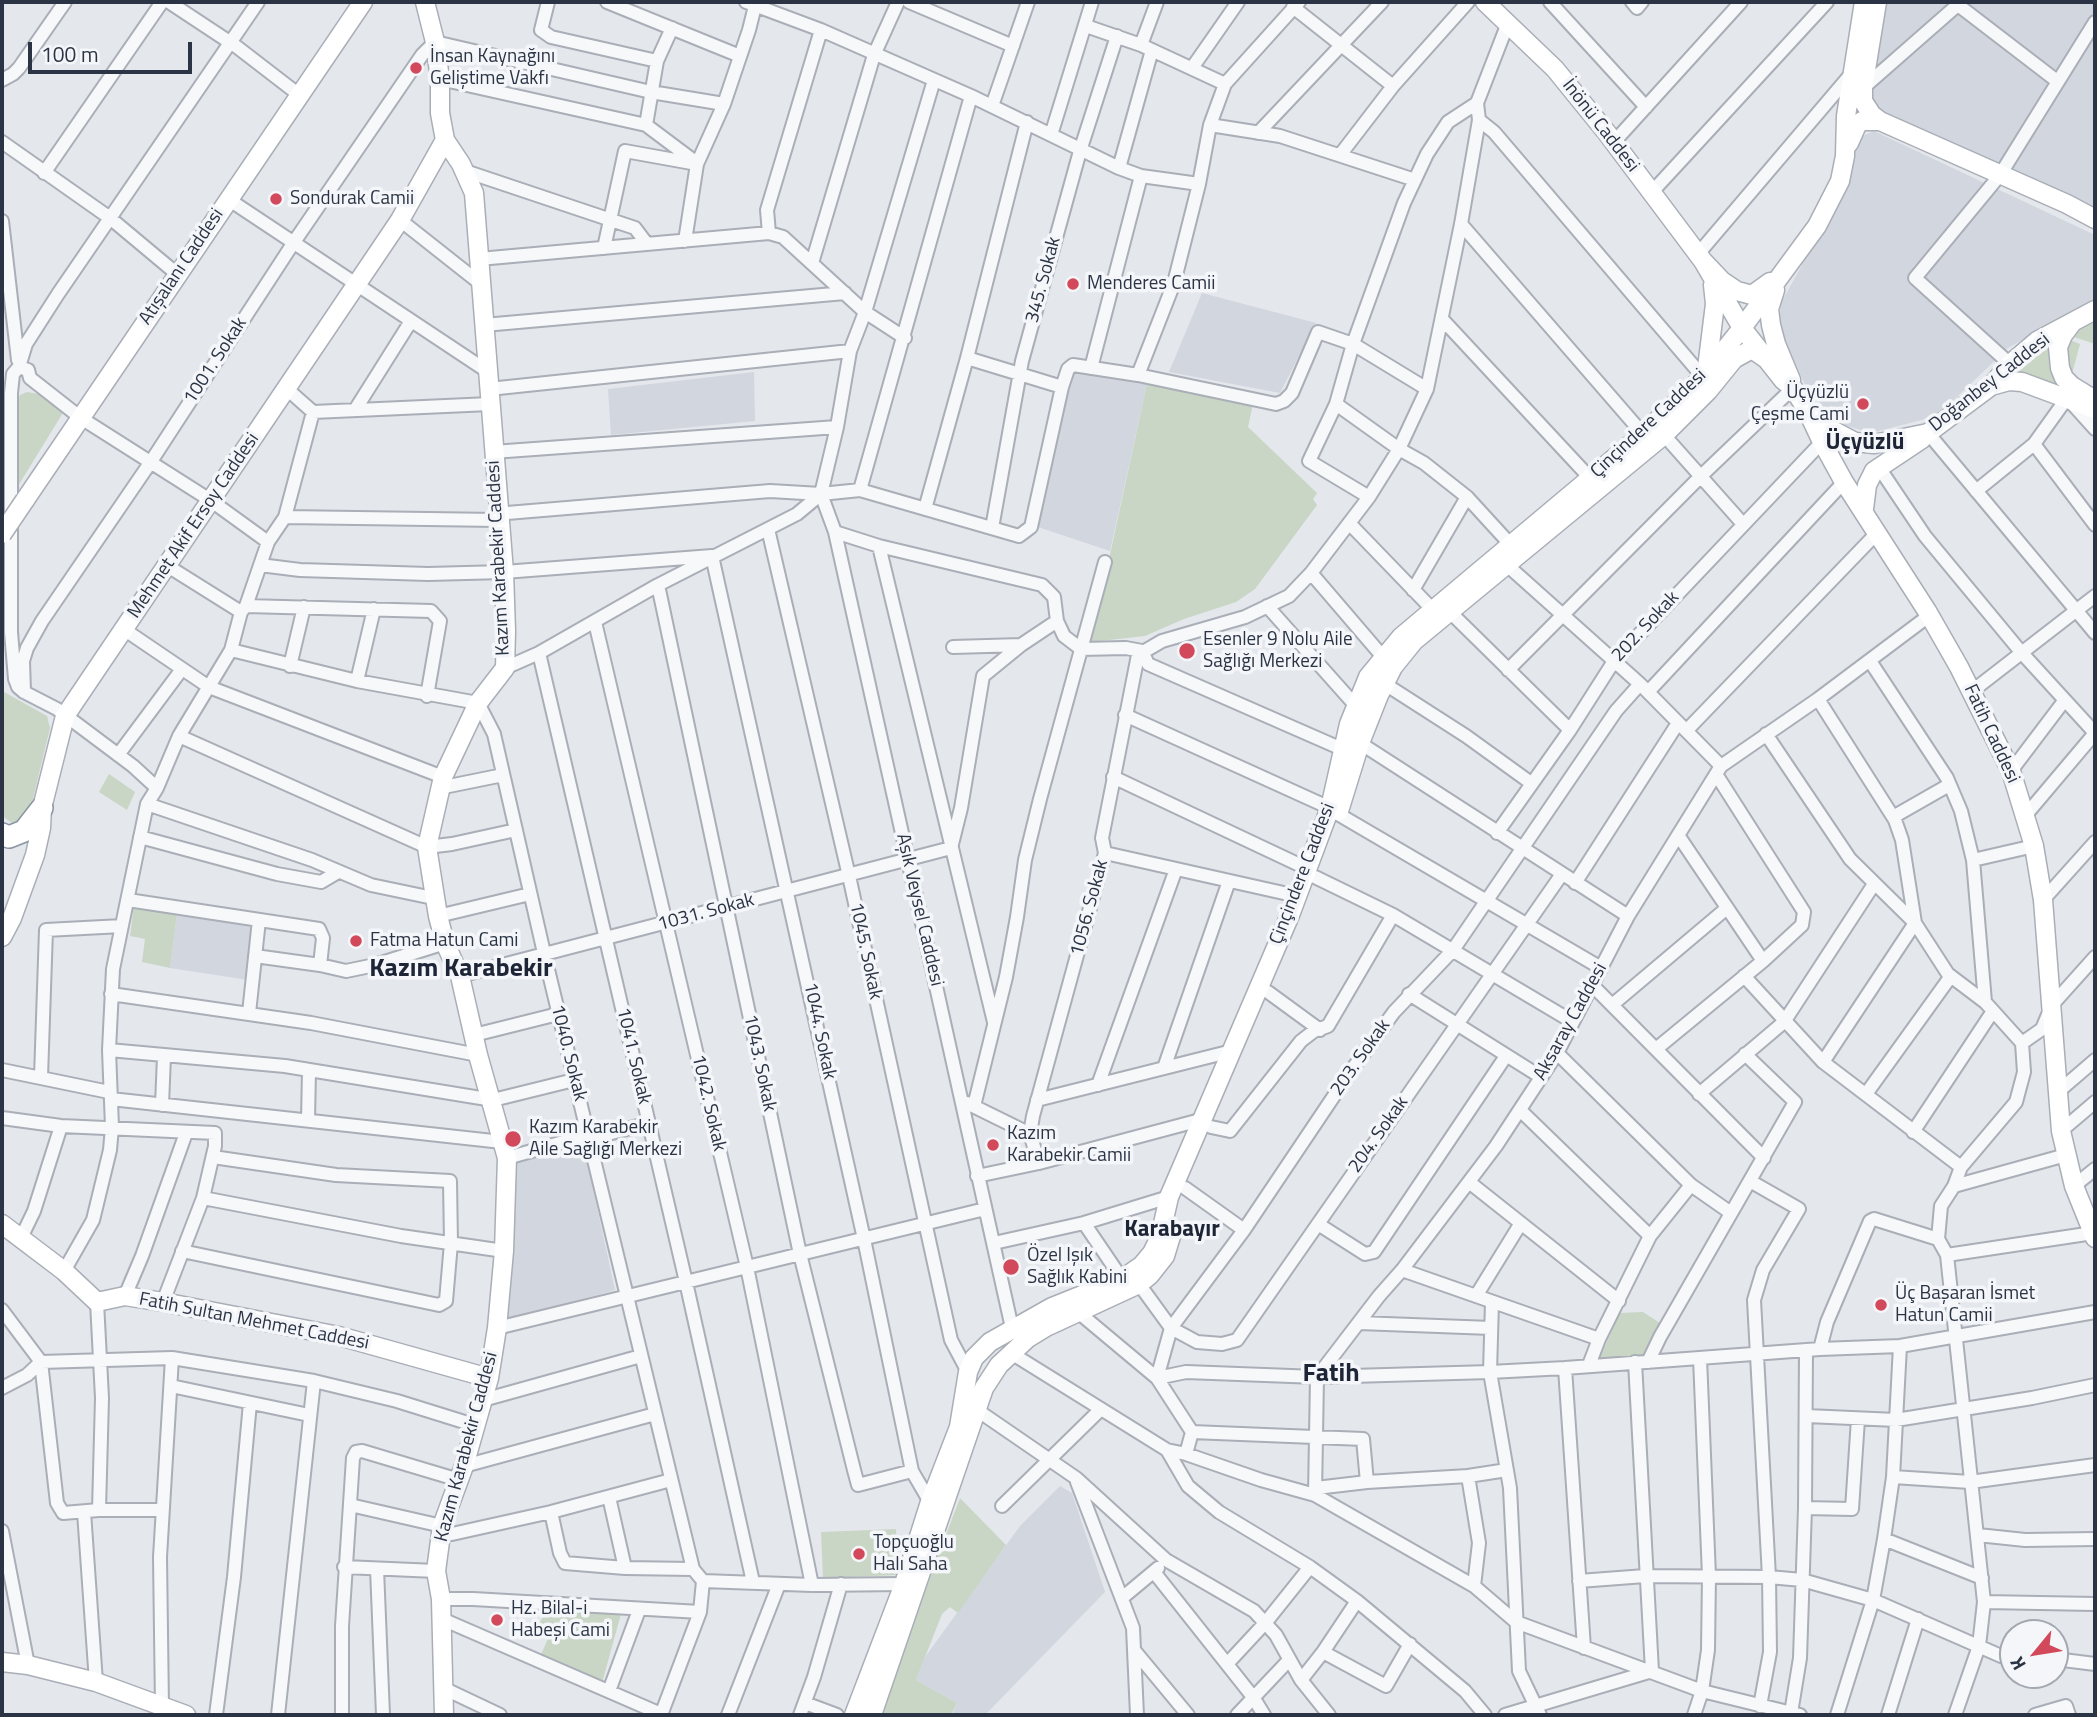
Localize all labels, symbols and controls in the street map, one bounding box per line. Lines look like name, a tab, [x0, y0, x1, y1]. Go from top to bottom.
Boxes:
scale bar	[32, 28, 196, 72]
text: 100 m	[41, 38, 98, 70]
place label: İnsan Kaynağını Geliştime Vakfı	[430, 46, 555, 90]
marker: İnsan Kaynağını Geliştime Vakfı	[408, 60, 424, 76]
street label: İnönü Caddesi	[1557, 75, 1643, 177]
place label: Sondurak Camii	[290, 188, 414, 210]
marker: Sondurak Camii	[268, 191, 284, 207]
street label: Atışalanı Caddesi	[135, 205, 229, 329]
street label: 345. Sokak	[1022, 234, 1066, 326]
place label: Menderes Camii	[1087, 273, 1215, 295]
marker: Menderes Camii	[1065, 276, 1081, 292]
street label: 1001. Sokak	[180, 313, 252, 409]
street label: Doğanbey Caddesi	[1925, 329, 2055, 437]
street label: Çinçindere Caddesi	[1586, 365, 1712, 483]
place label: Üçyüzlü Çeşme Cami	[1751, 382, 1849, 426]
marker: Üçyüzlü Çeşme Cami	[1855, 396, 1871, 412]
street label: Mehmet Akif Ersoy Caddesi	[123, 429, 265, 623]
district label: Üçyüzlü	[1826, 429, 1904, 457]
street label: Kazım Karabekir Caddesi	[482, 460, 516, 656]
street label: 202. Sokak	[1608, 587, 1684, 667]
place label: Esenler 9 Nolu Aile Sağlığı Merkezi	[1203, 629, 1353, 673]
marker: Esenler 9 Nolu Aile Sağlığı Merkezi	[1177, 641, 1197, 661]
street label: Fatih Caddesi	[1958, 681, 2024, 787]
street label: Çinçindere Caddesi	[1266, 800, 1340, 948]
street label: Aşık Veysel Caddesi	[890, 831, 948, 989]
street label: 1056. Sokak	[1066, 857, 1114, 959]
street label: 1031. Sokak	[655, 889, 757, 937]
street label: 1045. Sokak	[844, 900, 886, 1002]
place label: Fatma Hatun Cami	[370, 930, 519, 952]
marker: Fatma Hatun Cami	[348, 933, 364, 949]
district label: Kazım Karabekir	[369, 954, 553, 986]
street label: Aksaray Caddesi	[1529, 959, 1613, 1085]
street label: 1044. Sokak	[798, 980, 840, 1082]
street label: 1040. Sokak	[545, 1002, 591, 1104]
street label: 1041. Sokak	[611, 1005, 655, 1107]
street label: 1043. Sokak	[738, 1012, 780, 1114]
street label: 203. Sokak	[1326, 1015, 1396, 1101]
street label: 1042. Sokak	[686, 1052, 730, 1154]
street label: 204. Sokak	[1344, 1092, 1414, 1178]
place label: Kazım Karabekir Aile Sağlığı Merkezi	[529, 1117, 682, 1161]
place label: Kazım Karabekir Camii	[1007, 1123, 1131, 1167]
marker: Kazım Karabekir Aile Sağlığı Merkezi	[503, 1129, 523, 1149]
marker: Kazım Karabekir Camii	[985, 1137, 1001, 1153]
district label: Karabayır	[1124, 1216, 1220, 1244]
place label: Özel Işık Sağlık Kabini	[1027, 1245, 1127, 1289]
marker: Özel Işık Sağlık Kabini	[1001, 1257, 1021, 1277]
place label: Üç Başaran İsmet Hatun Camii	[1895, 1283, 2035, 1327]
street label: Fatih Sultan Mehmet Caddesi	[137, 1288, 371, 1356]
marker: Üç Başaran İsmet Hatun Camii	[1873, 1297, 1889, 1313]
street label: Kazım Karabekir Caddesi	[431, 1349, 503, 1545]
district label: Fatih	[1302, 1359, 1360, 1391]
place label: Topçuoğlu Halı Saha	[873, 1532, 954, 1576]
marker: Topçuoğlu Halı Saha	[851, 1546, 867, 1562]
place label: Hz. Bilal-i Habeşi Cami	[511, 1598, 610, 1642]
marker: Hz. Bilal-i Habeşi Cami	[489, 1612, 505, 1628]
north arrow	[1999, 1619, 2069, 1689]
text: K	[2002, 1652, 2032, 1676]

